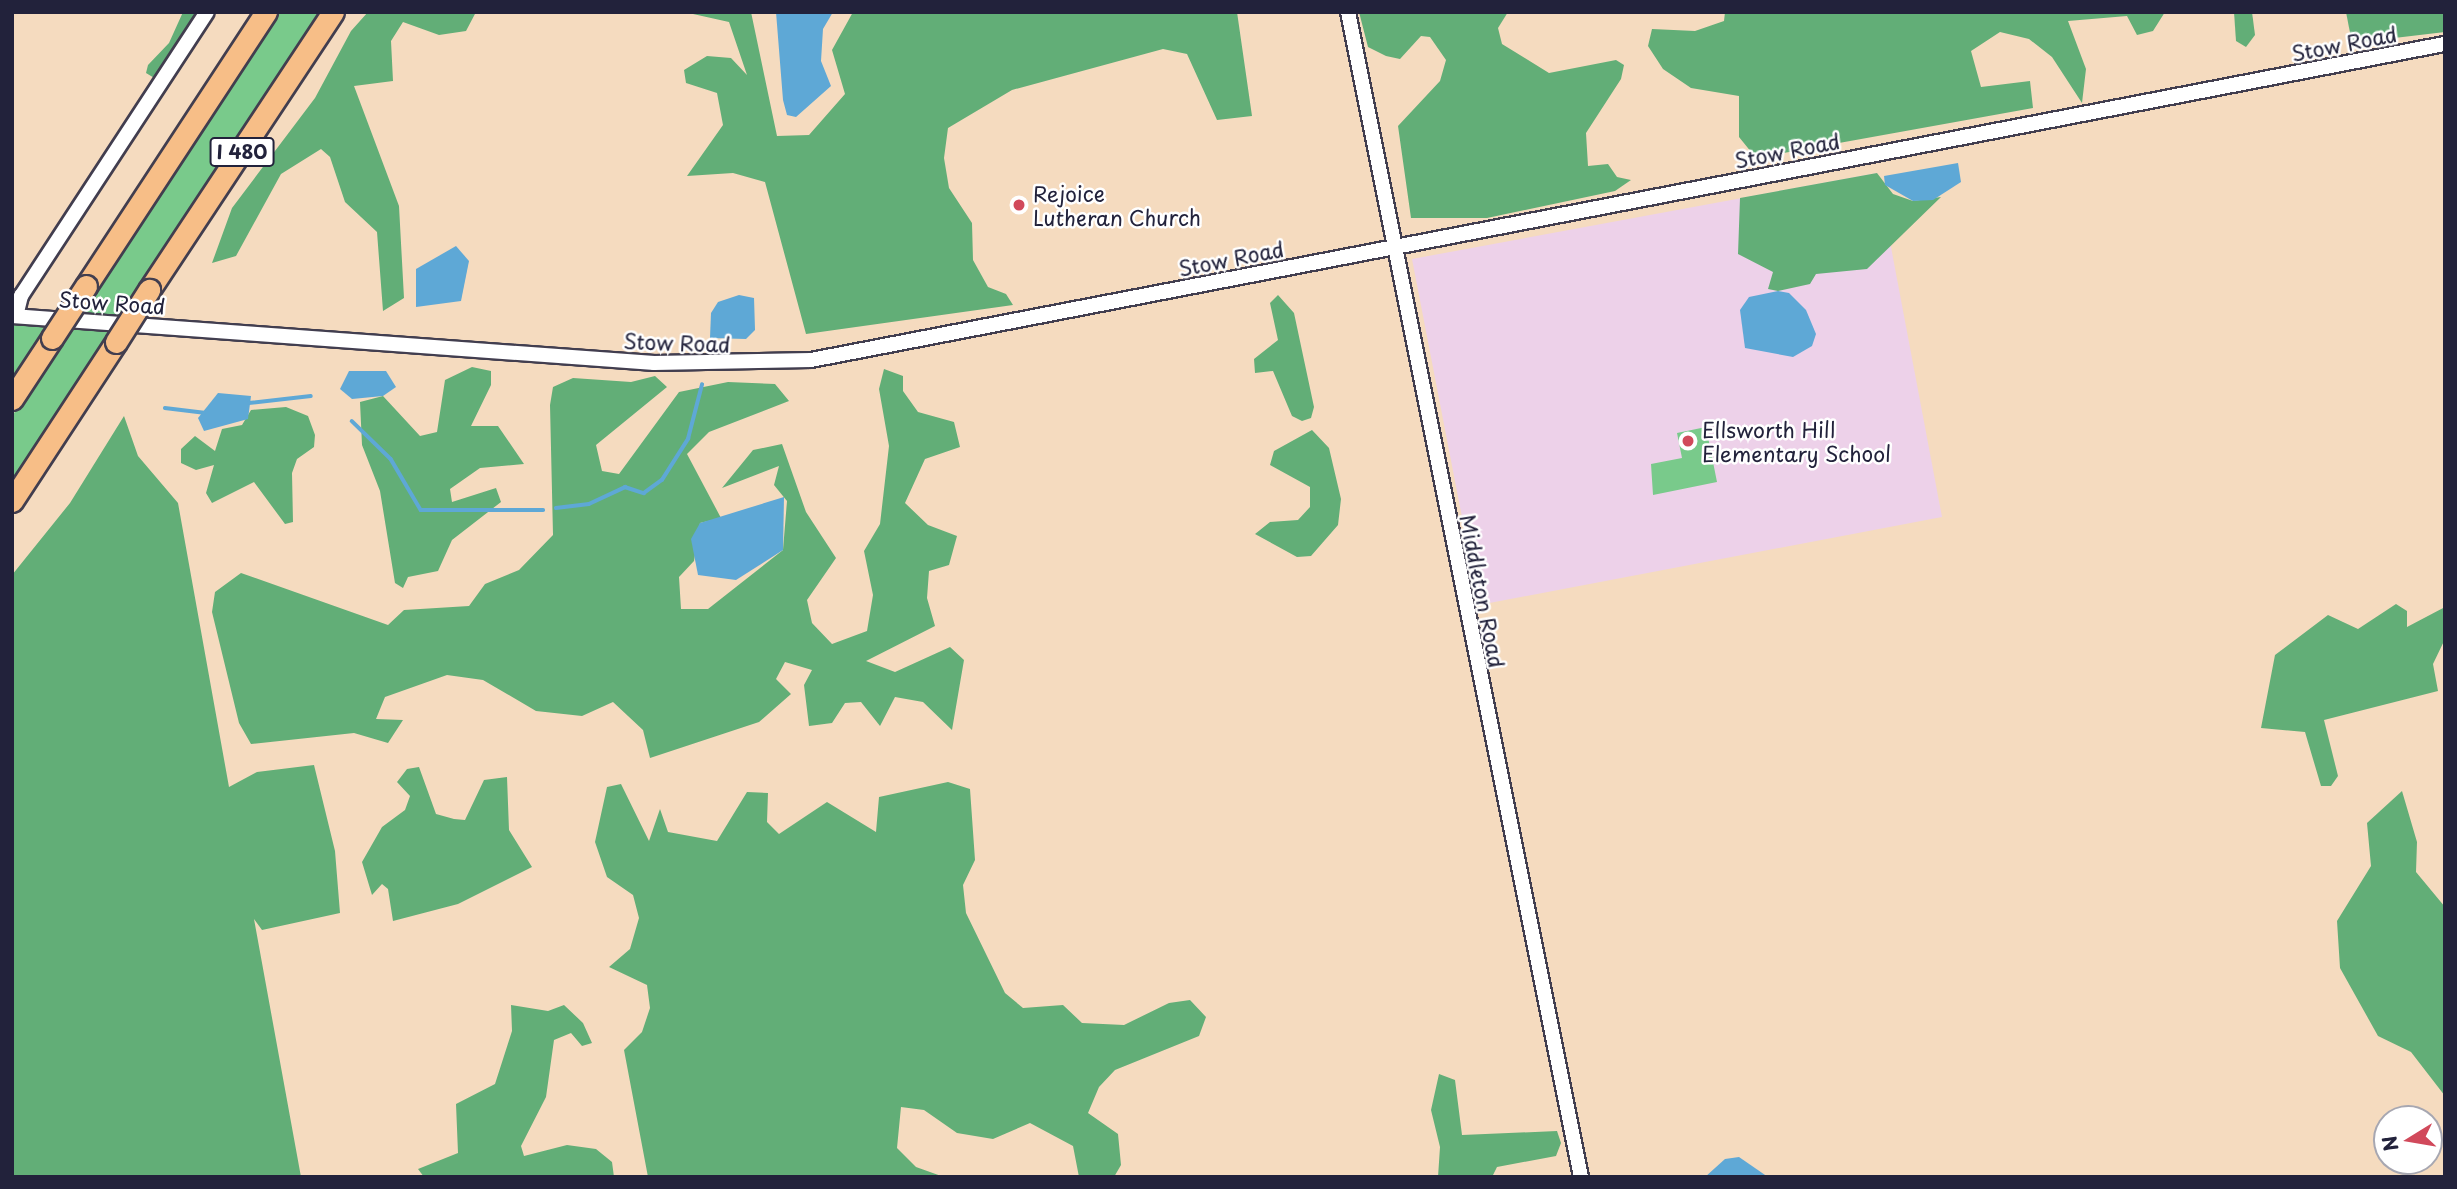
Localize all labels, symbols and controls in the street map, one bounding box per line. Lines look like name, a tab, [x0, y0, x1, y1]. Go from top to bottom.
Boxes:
street label: Stow Road	[2289, 20, 2399, 66]
street label: Stow Road	[1732, 127, 1842, 173]
road number: I 480	[209, 136, 275, 168]
place label: Rejoice Lutheran Church	[1033, 180, 1201, 230]
marker: Rejoice Lutheran Church	[1011, 197, 1027, 213]
street label: Stow Road	[1176, 235, 1286, 281]
street label: Stow Road	[58, 286, 166, 318]
street label: Stow Road	[623, 328, 731, 356]
place label: Ellsworth Hill Elementary School	[1702, 416, 1891, 466]
marker: Ellsworth Hill Elementary School	[1680, 433, 1696, 449]
street label: Middleton Road	[1456, 512, 1510, 670]
north arrow	[2373, 1105, 2443, 1175]
text: N	[2374, 1134, 2405, 1154]

